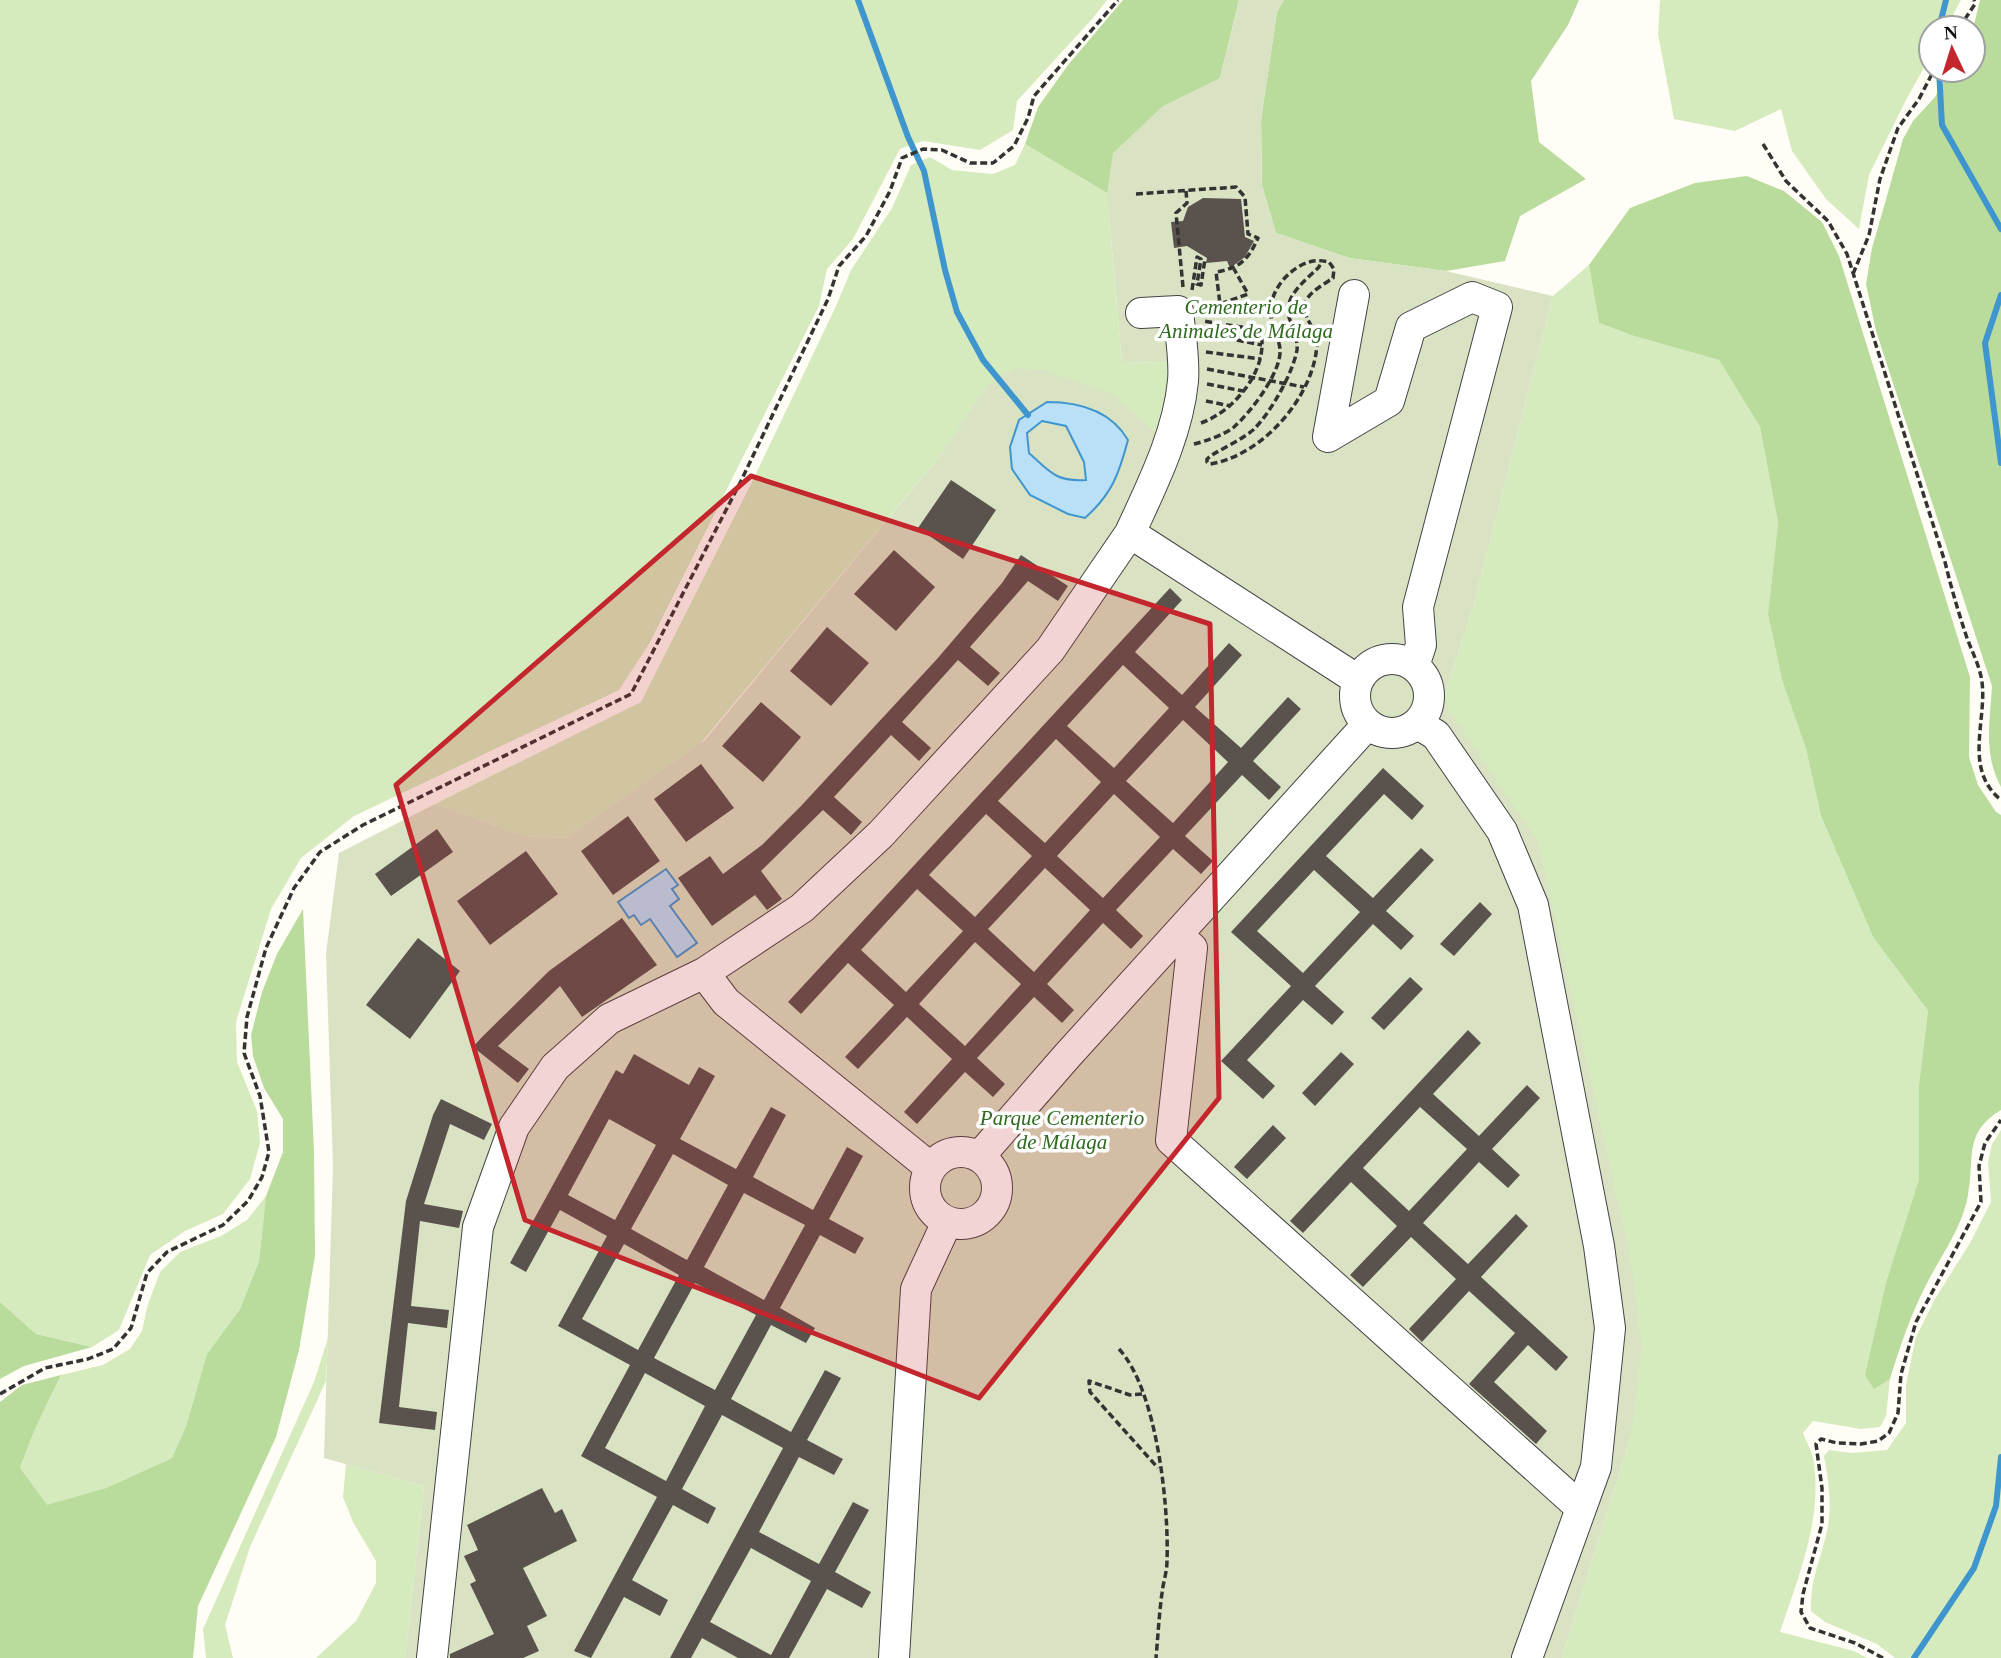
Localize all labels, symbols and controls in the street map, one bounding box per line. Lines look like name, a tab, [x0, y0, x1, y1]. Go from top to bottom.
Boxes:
north arrow	[1917, 14, 1987, 84]
text: N	[1943, 22, 1959, 43]
park label: Cementerio de Animales de Málaga	[1157, 295, 1333, 343]
park label: Parque Cementerio de Málaga	[979, 1106, 1144, 1154]

